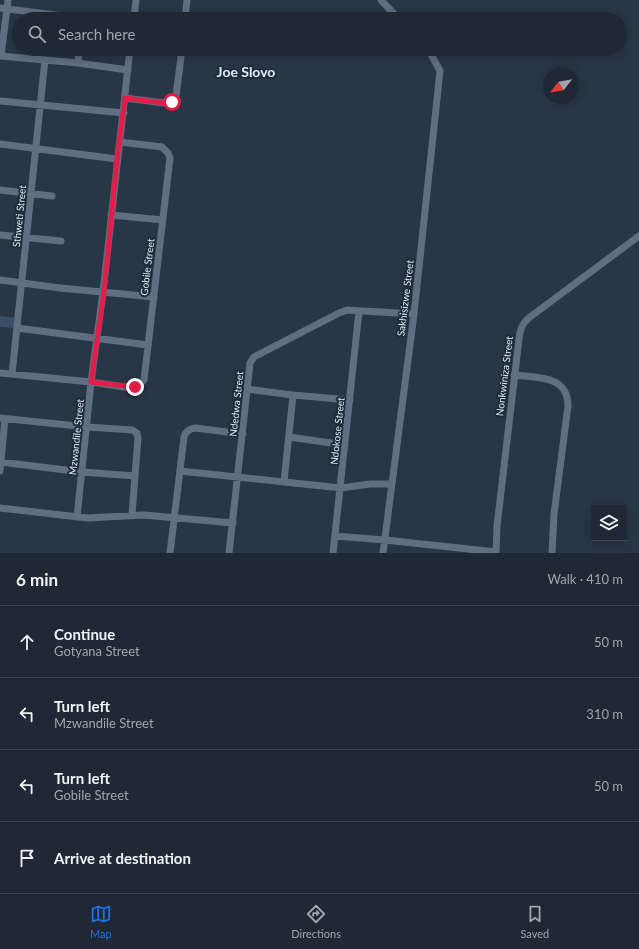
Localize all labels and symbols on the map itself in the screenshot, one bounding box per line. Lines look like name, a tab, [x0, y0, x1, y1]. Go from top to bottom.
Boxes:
district label: Joe Slovo	[217, 63, 275, 80]
north arrow	[543, 68, 579, 104]
route start	[163, 93, 181, 111]
street label: Sthweti Street	[10, 184, 28, 248]
street label: Gobile Street	[138, 237, 157, 296]
street label: Sakhisizwe Street	[394, 259, 416, 337]
street label: Nonkwiniza Street	[493, 335, 515, 417]
street label: Ndedwa Street	[227, 370, 245, 437]
route end	[126, 378, 144, 396]
street label: Ndokose Street	[327, 396, 347, 465]
street label: Mzwandile Street	[66, 398, 86, 476]

